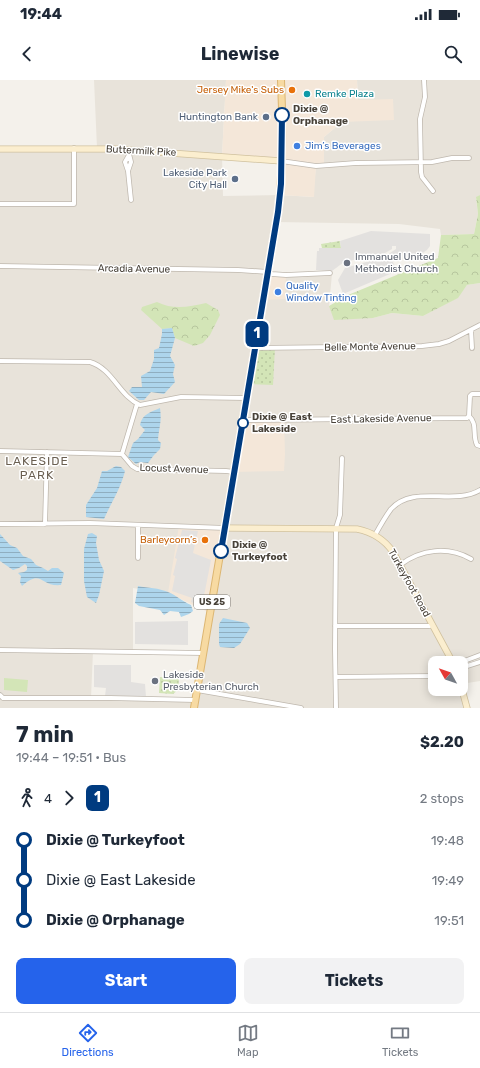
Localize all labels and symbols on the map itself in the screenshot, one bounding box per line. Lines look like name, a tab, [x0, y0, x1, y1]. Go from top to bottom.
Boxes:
place label: Jersey Mike's Subs	[197, 84, 284, 96]
marker: Jersey Mike's Subs	[287, 85, 297, 95]
place label: Remke Plaza	[315, 88, 374, 100]
marker: Remke Plaza	[302, 89, 312, 99]
place label: Dixie @ Orphanage	[293, 103, 348, 127]
marker: Dixie @ Orphanage	[274, 107, 290, 123]
place label: Huntington Bank	[179, 111, 259, 123]
marker: Huntington Bank	[261, 112, 271, 122]
place label: Jim’s Beverages	[305, 140, 381, 152]
marker: Jim’s Beverages	[292, 141, 302, 151]
street label: Buttermilk Pike	[105, 143, 177, 159]
place label: Lakeside Park City Hall	[163, 167, 228, 191]
marker: Lakeside Park City Hall	[230, 174, 240, 184]
place label: Immanuel United Methodist Church	[355, 251, 438, 275]
marker: Immanuel United Methodist Church	[342, 258, 352, 268]
street label: Arcadia Avenue	[98, 262, 171, 276]
place label: Quality Window Tinting	[286, 280, 357, 304]
marker: Quality Window Tinting	[273, 287, 283, 297]
line badge: 1	[244, 321, 270, 347]
street label: Belle Monte Avenue	[324, 340, 416, 354]
place label: Dixie @ East Lakeside	[252, 411, 312, 435]
street label: East Lakeside Avenue	[330, 412, 432, 426]
marker: Dixie @ East Lakeside	[237, 417, 249, 429]
district label: LAKESIDE PARK	[5, 454, 69, 482]
street label: Locust Avenue	[139, 462, 209, 476]
place label: Barleycorn’s	[140, 534, 197, 546]
marker: Barleycorn’s	[200, 535, 210, 545]
place label: Dixie @ Turkeyfoot	[232, 539, 288, 563]
marker: Dixie @ Turkeyfoot	[213, 543, 229, 559]
street label: Turkeyfoot Road	[385, 547, 433, 619]
road number: US 25	[194, 595, 230, 609]
north arrow	[428, 656, 468, 696]
place label: Lakeside Presbyterian Church	[163, 669, 259, 693]
marker: Lakeside Presbyterian Church	[150, 676, 160, 686]

